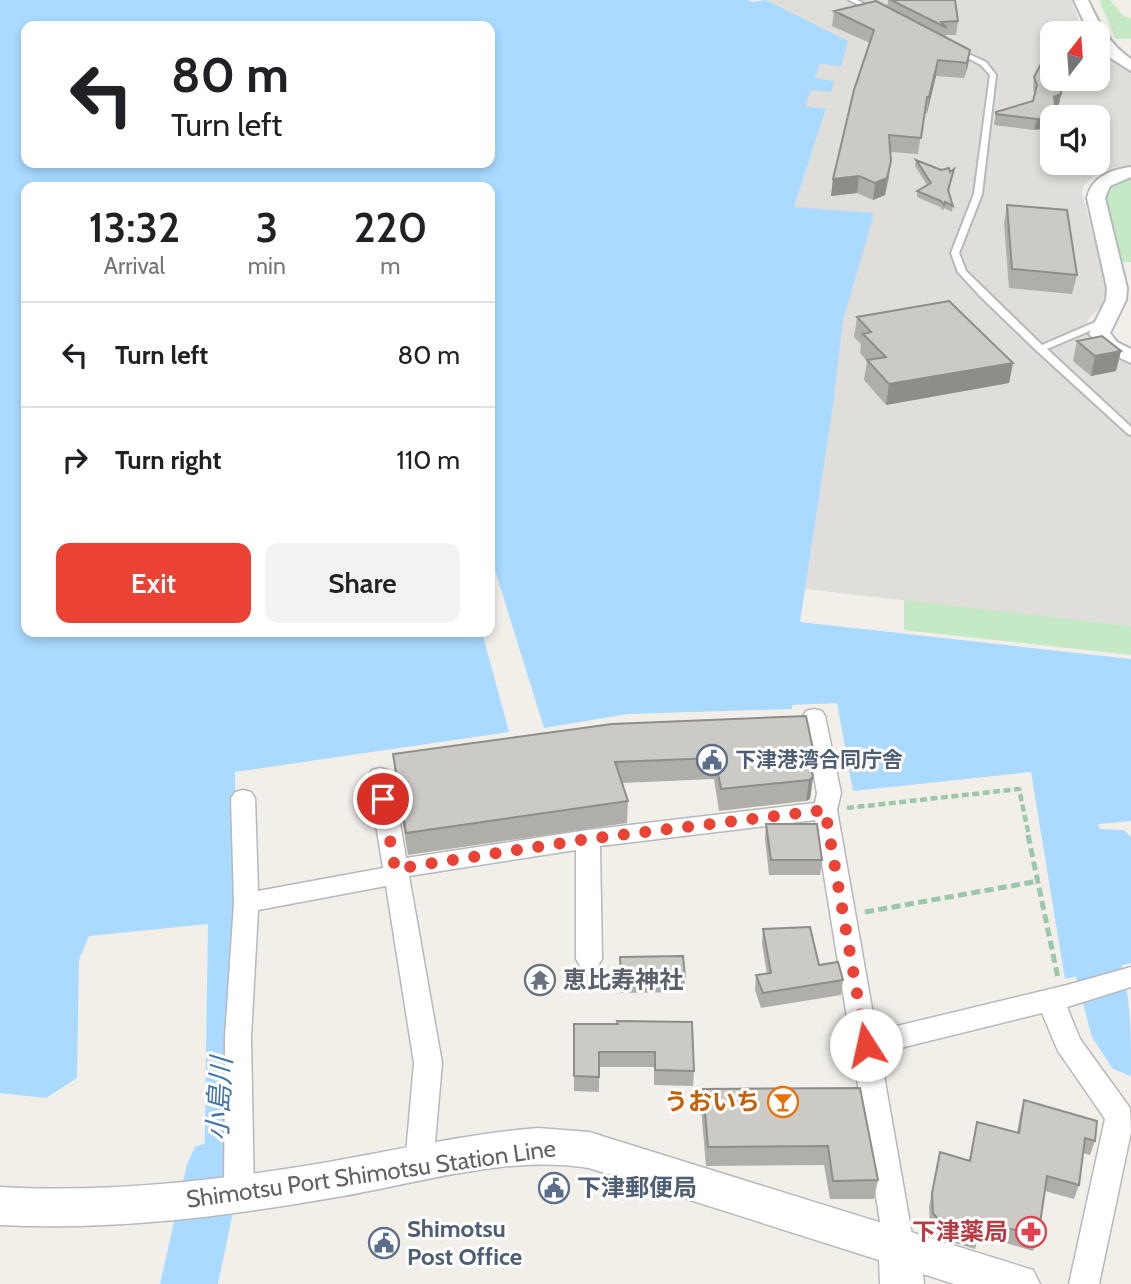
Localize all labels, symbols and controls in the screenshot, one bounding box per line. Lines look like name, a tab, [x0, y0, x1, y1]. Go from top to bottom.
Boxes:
north arrow	[1040, 21, 1110, 91]
map controls	[1040, 21, 1110, 175]
text: 80 m	[171, 45, 289, 104]
icon: left	[56, 49, 147, 140]
text: Turn left	[171, 105, 282, 144]
button: sound	[1040, 105, 1110, 175]
text: 13:32	[89, 201, 180, 253]
text: 3	[255, 201, 278, 253]
text: 220	[353, 201, 427, 253]
text: Arrival	[104, 252, 165, 280]
text: min	[248, 252, 286, 280]
text: m	[380, 252, 400, 280]
icon: left	[56, 336, 94, 374]
text: Turn left	[115, 339, 208, 371]
text: 80 m	[397, 339, 460, 371]
icon: right	[56, 441, 94, 479]
text: Turn right	[115, 444, 221, 476]
text: 110 m	[396, 444, 460, 476]
button: Exit	[56, 543, 251, 623]
button: Share	[265, 543, 460, 623]
public building icon: 下津港湾合同庁舎	[695, 743, 729, 777]
place label: 下津港湾合同庁舎	[735, 747, 903, 772]
pin	[353, 769, 413, 829]
icon: arrive	[364, 780, 402, 818]
temple icon: 恵比寿神社	[523, 963, 557, 997]
place label: 恵比寿神社	[563, 965, 683, 994]
position arrow	[829, 1008, 903, 1082]
water label: 小島川	[200, 1053, 238, 1142]
bar icon: うおいち	[766, 1085, 800, 1119]
place label: うおいち	[664, 1087, 760, 1116]
street label: Shimotsu Port Shimotsu Station Line	[184, 1133, 558, 1214]
public building icon: 下津郵便局	[537, 1171, 571, 1205]
place label: 下津郵便局	[577, 1173, 697, 1202]
place label: Shimotsu Post Office	[407, 1214, 522, 1271]
pharmacy icon: 下津薬局	[1014, 1215, 1048, 1249]
place label: 下津薬局	[912, 1217, 1008, 1246]
public building icon: Shimotsu Post Office	[367, 1226, 401, 1260]

